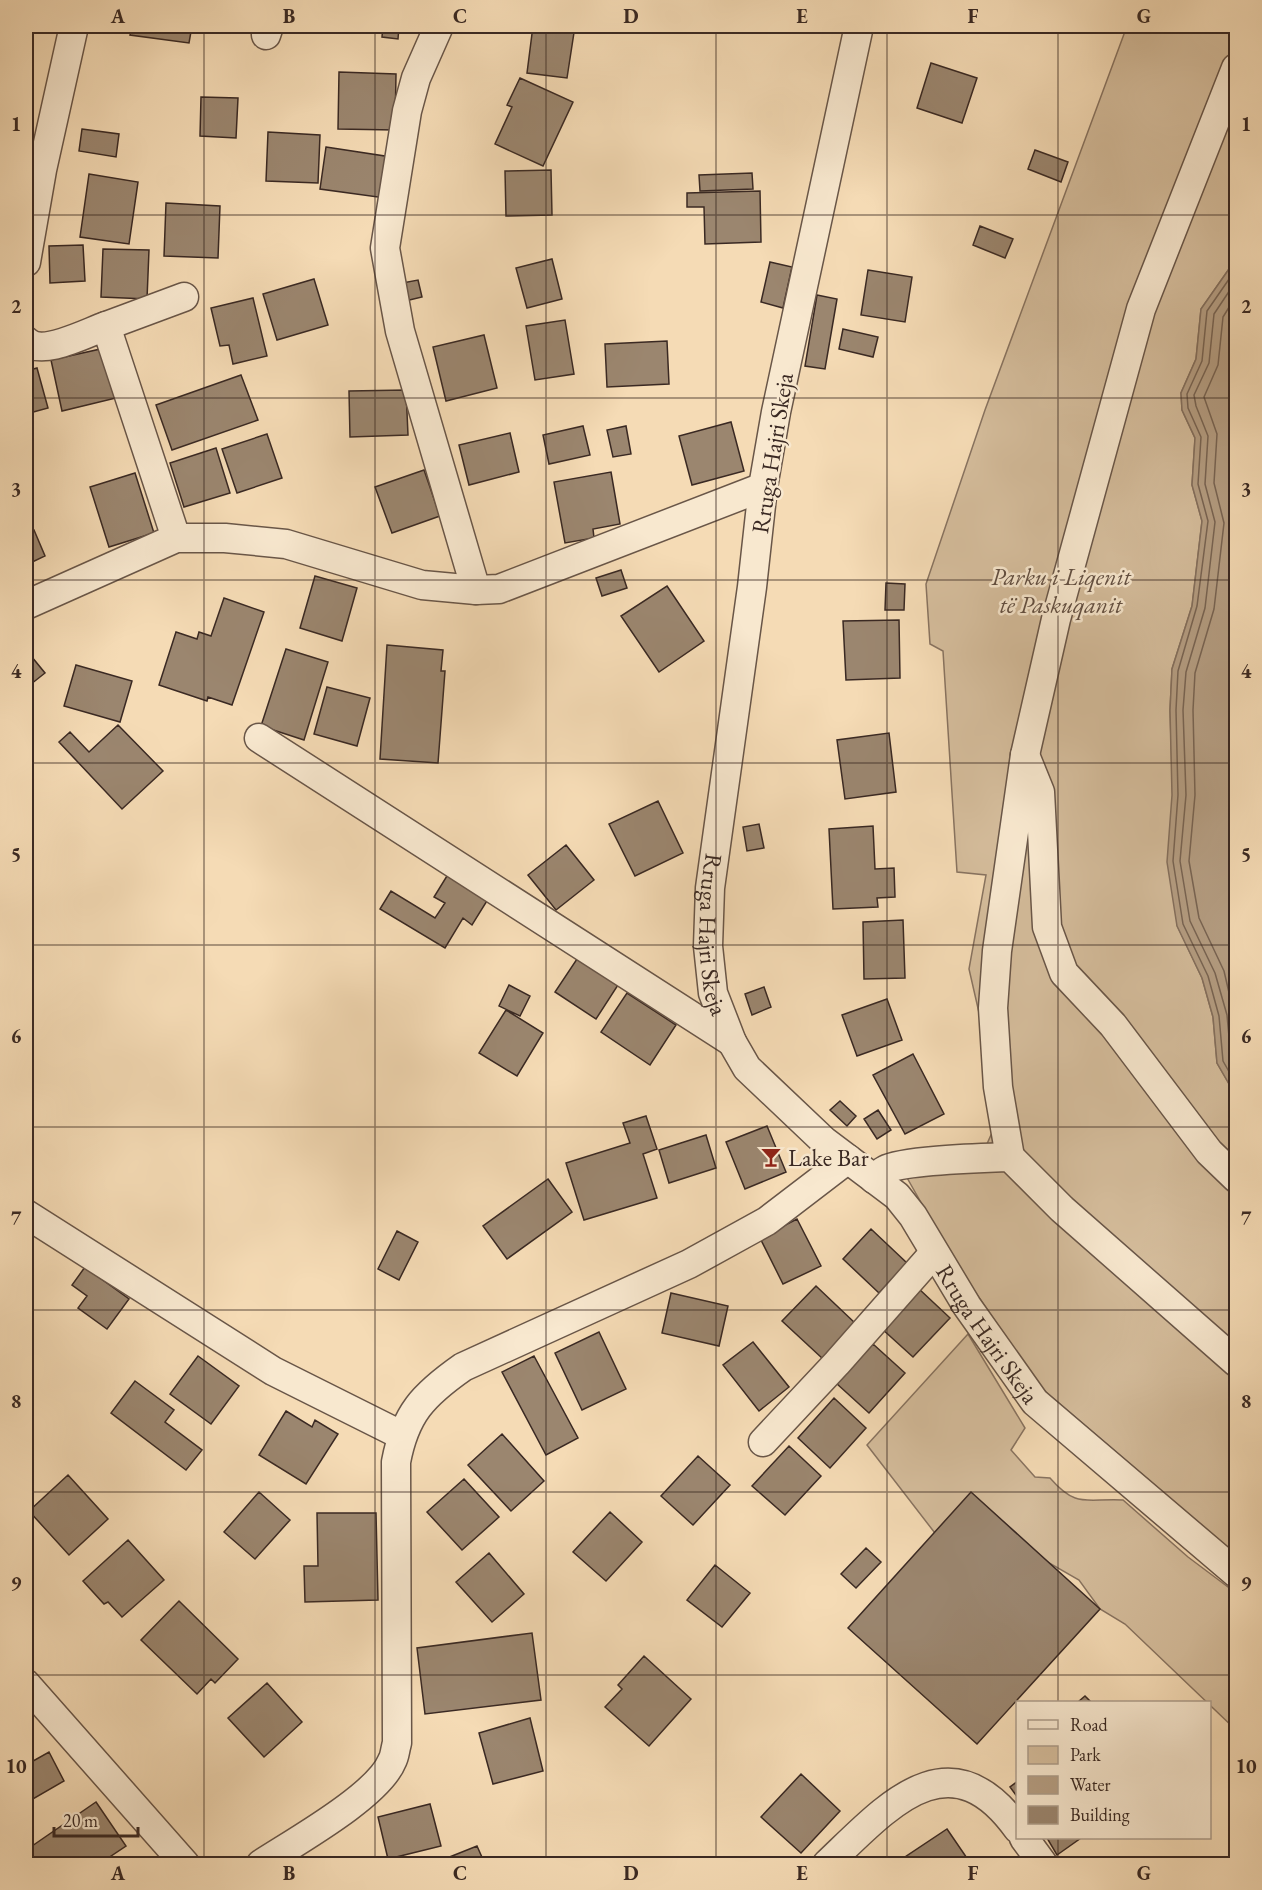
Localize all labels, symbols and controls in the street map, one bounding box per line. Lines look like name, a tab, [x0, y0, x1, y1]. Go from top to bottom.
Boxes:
text: A	[110, 3, 126, 29]
text: B	[283, 3, 295, 29]
text: C	[453, 3, 467, 29]
text: D	[623, 3, 639, 29]
text: E	[796, 3, 808, 29]
text: F	[968, 3, 979, 29]
text: G	[1137, 3, 1151, 29]
text: 1	[11, 111, 21, 137]
text: 1	[1241, 111, 1251, 137]
text: 2	[11, 293, 22, 319]
text: 2	[1241, 293, 1252, 319]
street label: Rruga Hajri Skeja	[744, 370, 800, 536]
text: 3	[11, 476, 21, 502]
text: 3	[1241, 476, 1251, 502]
park label: Parku i Liqenit të Paskuqanit	[991, 561, 1132, 621]
text: 4	[11, 658, 22, 684]
text: 4	[1241, 658, 1252, 684]
text: 5	[11, 841, 21, 867]
text: 5	[1241, 841, 1251, 867]
street label: Rruga Hajri Skeja	[692, 852, 736, 1020]
text: 6	[11, 1023, 22, 1049]
text: 6	[1241, 1023, 1252, 1049]
place label: Lake Bar	[788, 1142, 869, 1173]
bar icon: Lake Bar	[759, 1145, 783, 1169]
text: 7	[11, 1205, 22, 1231]
text: 7	[1241, 1205, 1252, 1231]
street label: Rruga Hajri Skeja	[930, 1258, 1047, 1410]
text: 8	[11, 1388, 21, 1414]
text: 8	[1241, 1388, 1251, 1414]
text: 9	[11, 1570, 22, 1596]
text: 9	[1241, 1570, 1252, 1596]
legend	[1016, 1701, 1211, 1839]
text: Road	[1070, 1713, 1109, 1736]
text: Park	[1070, 1743, 1101, 1766]
text: 10	[5, 1753, 27, 1779]
text: 10	[1235, 1753, 1257, 1779]
text: Water	[1070, 1773, 1111, 1796]
scale bar	[54, 1800, 138, 1838]
text: Building	[1070, 1803, 1130, 1826]
text: 20 m	[63, 1809, 98, 1832]
text: A	[110, 1860, 126, 1886]
text: B	[283, 1860, 295, 1886]
text: C	[453, 1860, 467, 1886]
text: D	[623, 1860, 639, 1886]
text: E	[796, 1860, 808, 1886]
text: F	[968, 1860, 979, 1886]
text: G	[1137, 1860, 1151, 1886]

